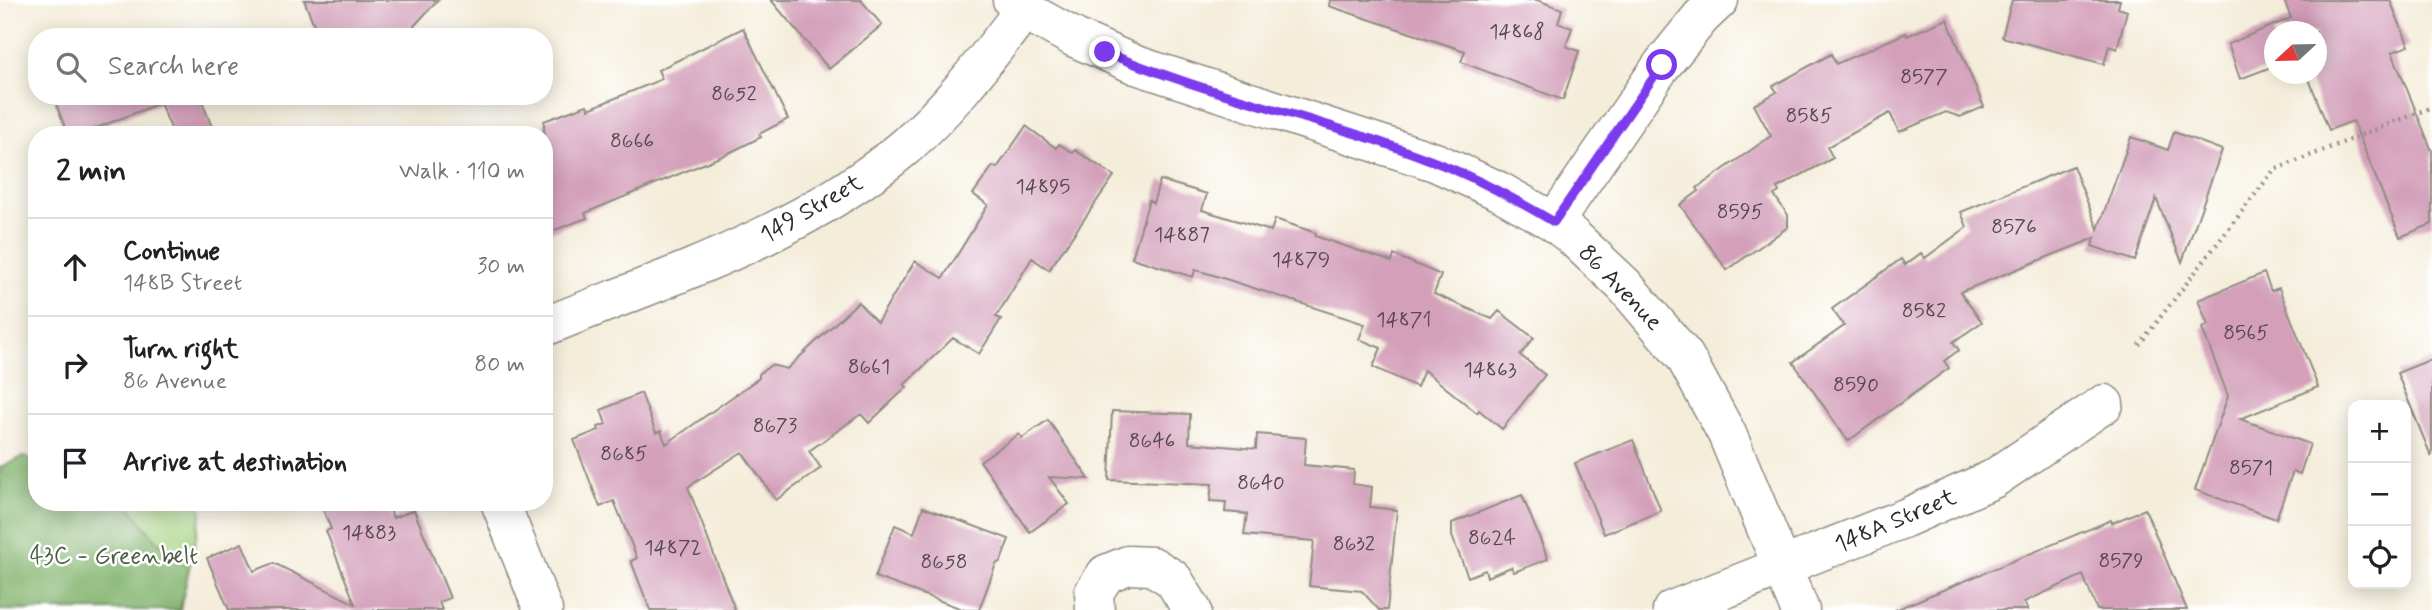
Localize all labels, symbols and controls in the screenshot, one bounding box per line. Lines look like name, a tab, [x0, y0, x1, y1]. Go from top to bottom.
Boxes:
house number: 14868	[1489, 18, 1545, 46]
north arrow	[2264, 21, 2327, 84]
search box	[28, 28, 553, 105]
route end	[1089, 36, 1120, 67]
icon: search	[52, 48, 90, 86]
route start	[1646, 49, 1677, 80]
text: Search here	[108, 50, 239, 84]
house number: 8577	[1900, 63, 1948, 91]
house number: 8652	[711, 80, 757, 108]
house number: 8585	[1786, 102, 1832, 130]
house number: 8666	[610, 127, 654, 155]
text: 2 min	[56, 152, 126, 191]
text: Walk · 110 m	[399, 157, 525, 187]
street label: 149 Street	[755, 168, 868, 251]
house number: 14895	[1016, 173, 1070, 201]
house number: 8595	[1717, 198, 1763, 226]
house number: 8576	[1991, 213, 2037, 241]
house number: 14887	[1154, 221, 1210, 249]
text: Continue	[123, 235, 220, 269]
street label: 86 Avenue	[1571, 238, 1669, 338]
house number: 14879	[1272, 246, 1330, 274]
icon: ahead	[56, 248, 94, 286]
text: 30 m	[477, 252, 525, 282]
text: 148B Street	[123, 269, 242, 299]
house number: 8582	[1902, 297, 1946, 325]
house number: 14871	[1376, 306, 1432, 334]
house number: 8565	[2223, 319, 2269, 347]
text: Turn right	[123, 333, 239, 367]
icon: right	[56, 346, 94, 384]
text: 80 m	[474, 350, 525, 380]
house number: 8661	[848, 353, 890, 381]
house number: 14863	[1463, 356, 1517, 384]
text: 86 Avenue	[123, 367, 227, 397]
house number: 8590	[1833, 371, 1879, 399]
map controls	[2348, 400, 2411, 589]
button: +	[2348, 400, 2411, 463]
house number: 8673	[753, 412, 798, 440]
house number: 8646	[1129, 427, 1175, 455]
house number: 8685	[600, 440, 648, 468]
icon: arrive	[56, 444, 94, 482]
text: Arrive at destination	[123, 446, 347, 480]
house number: 8571	[2229, 454, 2273, 482]
button: −	[2348, 463, 2411, 526]
house number: 8640	[1237, 469, 1285, 497]
street label: 148A Street	[1830, 482, 1961, 561]
house number: 14883	[342, 519, 396, 547]
house number: 8624	[1468, 524, 1516, 552]
button: locate	[2348, 526, 2411, 589]
house number: 8632	[1333, 530, 1375, 558]
house number: 14872	[644, 534, 702, 562]
park label: 43C - Greenbelt	[30, 541, 198, 572]
house number: 8579	[2098, 547, 2144, 575]
house number: 8658	[921, 548, 967, 576]

